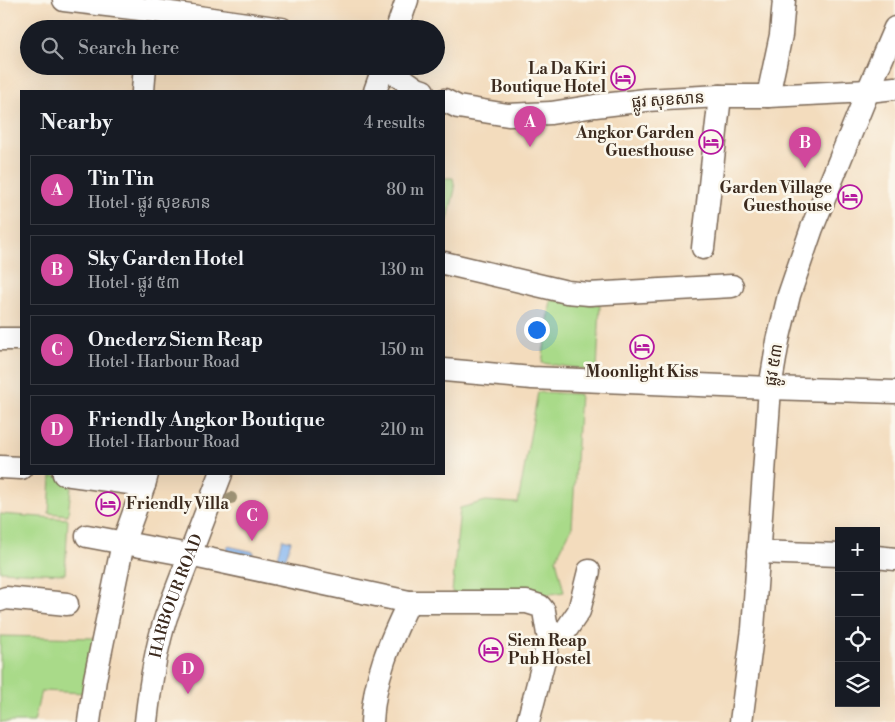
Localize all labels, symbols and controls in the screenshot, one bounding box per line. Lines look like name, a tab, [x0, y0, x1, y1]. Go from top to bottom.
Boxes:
search box	[20, 20, 445, 75]
icon: search	[38, 34, 66, 62]
text: Search here	[78, 36, 179, 60]
place label: La Da Kiri Boutique Hotel	[490, 59, 607, 97]
hotel icon: La Da Kiri Boutique Hotel	[610, 65, 636, 91]
street label: ផ្លូវ សុខសាន	[631, 87, 706, 116]
pin: A	[514, 106, 546, 147]
text: Nearby	[40, 110, 113, 136]
text: 4 results	[364, 113, 425, 133]
place label: Angkor Garden Guesthouse	[575, 123, 694, 161]
pin: B	[789, 127, 821, 168]
hotel icon: Angkor Garden Guesthouse	[698, 129, 724, 155]
text: Tin Tin	[88, 167, 154, 191]
place label: Garden Village Guesthouse	[720, 178, 832, 216]
text: A	[51, 180, 63, 200]
text: 80 m	[386, 180, 424, 200]
hotel icon: Garden Village Guesthouse	[837, 184, 863, 210]
text: Hotel · ផ្លូវ សុខសាន	[88, 193, 211, 213]
text: Sky Garden Hotel	[88, 247, 244, 271]
text: B	[51, 260, 63, 280]
text: 130 m	[380, 260, 424, 280]
text: Hotel · ផ្លូវ ៥៣	[88, 273, 180, 293]
your location	[524, 317, 550, 343]
text: Onederz Siem Reap	[88, 328, 263, 352]
hotel icon: Moonlight Kiss	[629, 334, 655, 360]
text: C	[51, 340, 63, 360]
text: 150 m	[380, 340, 424, 360]
street label: ផ្លូវ ៥៣	[761, 342, 791, 388]
text: Hotel · Harbour Road	[88, 352, 240, 372]
place label: Moonlight Kiss	[586, 362, 699, 382]
text: Friendly Angkor Boutique	[88, 408, 325, 432]
text: D	[51, 420, 63, 440]
text: 210 m	[380, 420, 424, 440]
text: Hotel · Harbour Road	[88, 432, 240, 452]
hotel icon: Friendly Villa	[95, 491, 121, 517]
place label: Friendly Villa	[126, 494, 229, 514]
pin: C	[236, 500, 268, 541]
map controls	[835, 527, 880, 707]
button: +	[835, 527, 880, 572]
street label: HARBOUR ROAD	[146, 531, 207, 660]
button: −	[835, 572, 880, 617]
button: locate	[835, 617, 880, 662]
place label: Siem Reap Pub Hostel	[508, 631, 592, 669]
hotel icon: Siem Reap Pub Hostel	[478, 637, 504, 663]
pin: D	[172, 653, 204, 694]
button: layers	[835, 662, 880, 707]

